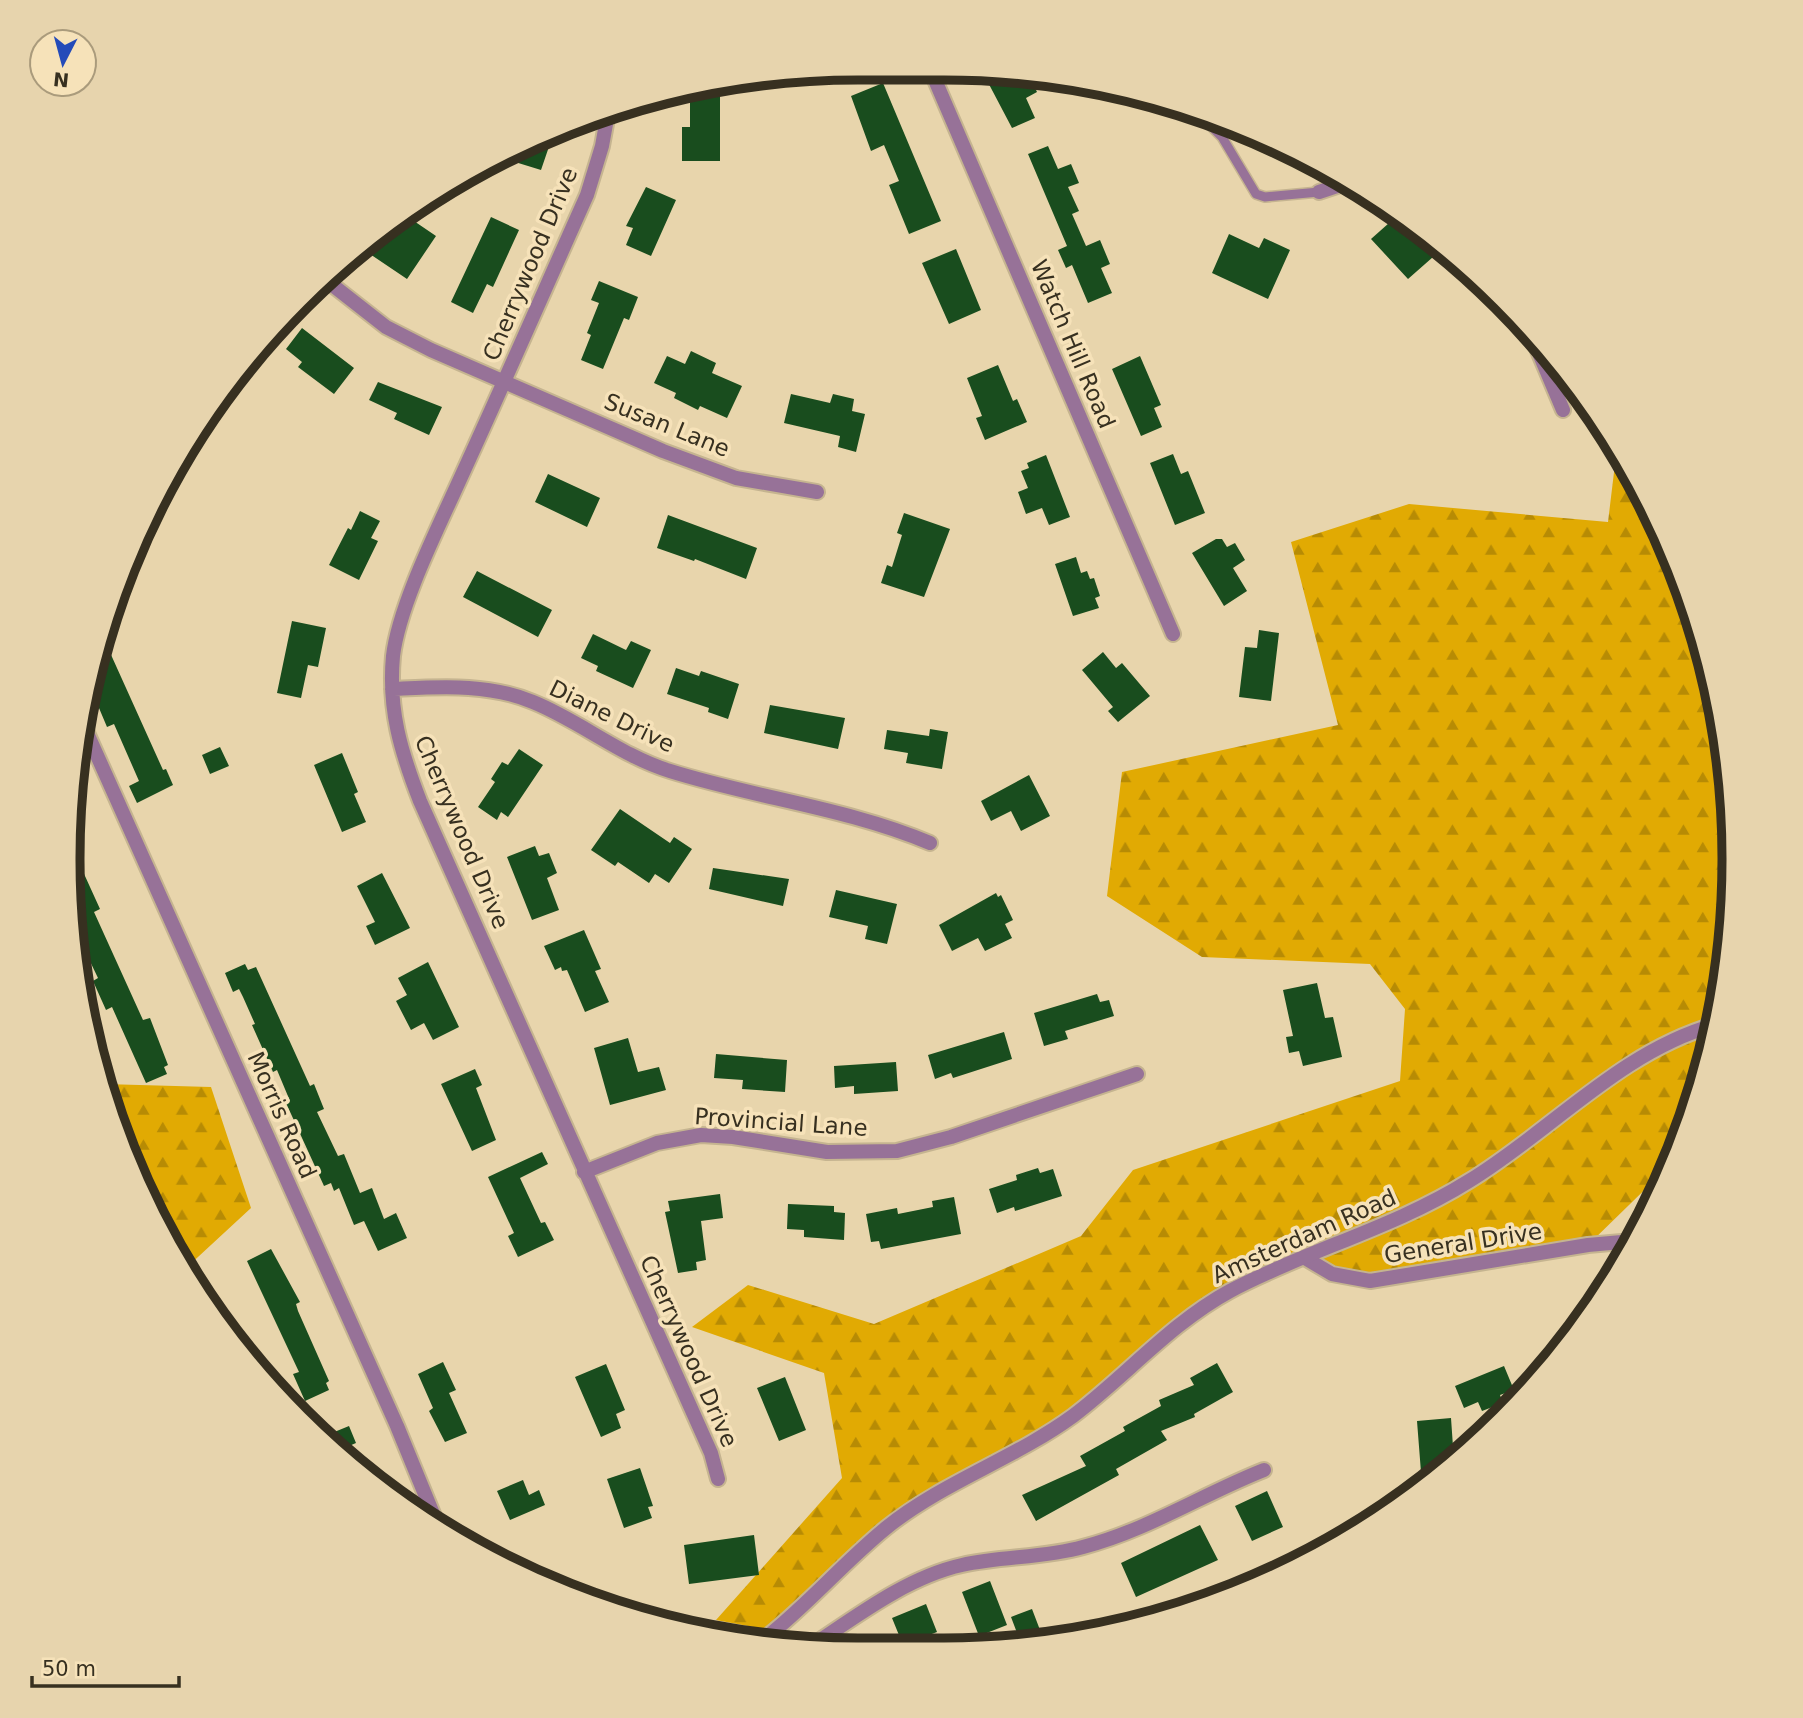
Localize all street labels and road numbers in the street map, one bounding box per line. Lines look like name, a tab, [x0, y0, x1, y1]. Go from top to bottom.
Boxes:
street label: Cherrywood Drive	[478, 164, 582, 364]
street label: Watch Hill Road	[1026, 256, 1120, 432]
street label: Susan Lane	[601, 388, 733, 462]
street label: Diane Drive	[545, 675, 679, 757]
street label: Cherrywood Drive	[410, 732, 514, 932]
street label: Morris Road	[243, 1048, 321, 1182]
street label: Provincial Lane	[694, 1103, 868, 1141]
street label: Amsterdam Road	[1208, 1184, 1400, 1288]
street label: General Drive	[1382, 1218, 1544, 1268]
street label: Cherrywood Drive	[635, 1251, 743, 1451]

